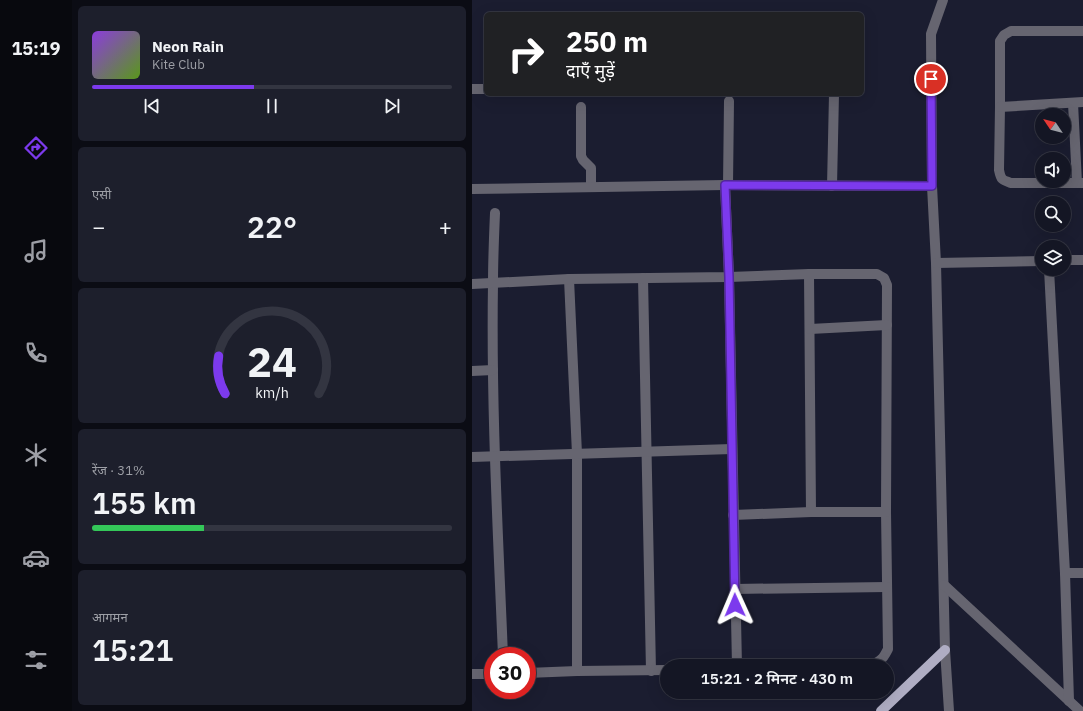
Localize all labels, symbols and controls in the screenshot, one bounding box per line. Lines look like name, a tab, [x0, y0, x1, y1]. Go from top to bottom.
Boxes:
text: 250 m	[566, 23, 648, 60]
icon: right	[500, 28, 552, 80]
text: 15:19	[11, 37, 61, 60]
text: Neon Rain	[152, 37, 224, 56]
text: Kite Club	[152, 56, 205, 73]
text: दाएँ मुड़ें	[566, 59, 615, 82]
pin	[914, 62, 948, 96]
icon: arrive	[920, 68, 942, 90]
icon: previous	[141, 95, 163, 117]
icon: pause	[261, 95, 283, 117]
icon: next	[381, 95, 403, 117]
north arrow	[1035, 108, 1071, 144]
map controls	[1035, 108, 1071, 276]
icon: directions	[22, 134, 50, 162]
button: sound	[1035, 152, 1071, 188]
text: एसी	[92, 186, 111, 203]
button: search	[1035, 196, 1071, 232]
text: 22°	[247, 207, 297, 246]
text: −	[92, 212, 105, 241]
text: +	[439, 212, 452, 241]
icon: music	[22, 237, 50, 265]
button: layers	[1035, 240, 1071, 276]
text: 24	[247, 333, 297, 387]
icon: phone	[22, 339, 50, 367]
text: km/h	[255, 382, 289, 401]
icon: climate	[22, 441, 50, 469]
text: रेंज · 31%	[92, 462, 145, 479]
text: 155 km	[92, 483, 197, 522]
icon: car	[22, 544, 50, 572]
position arrow	[714, 584, 756, 626]
text: आगमन	[92, 609, 128, 626]
text: 15:21	[92, 630, 174, 669]
icon: filters	[22, 646, 50, 674]
speed limit sign: 30	[484, 647, 536, 699]
text: 15:21 · 2 मिनट · 430 m	[701, 669, 853, 688]

